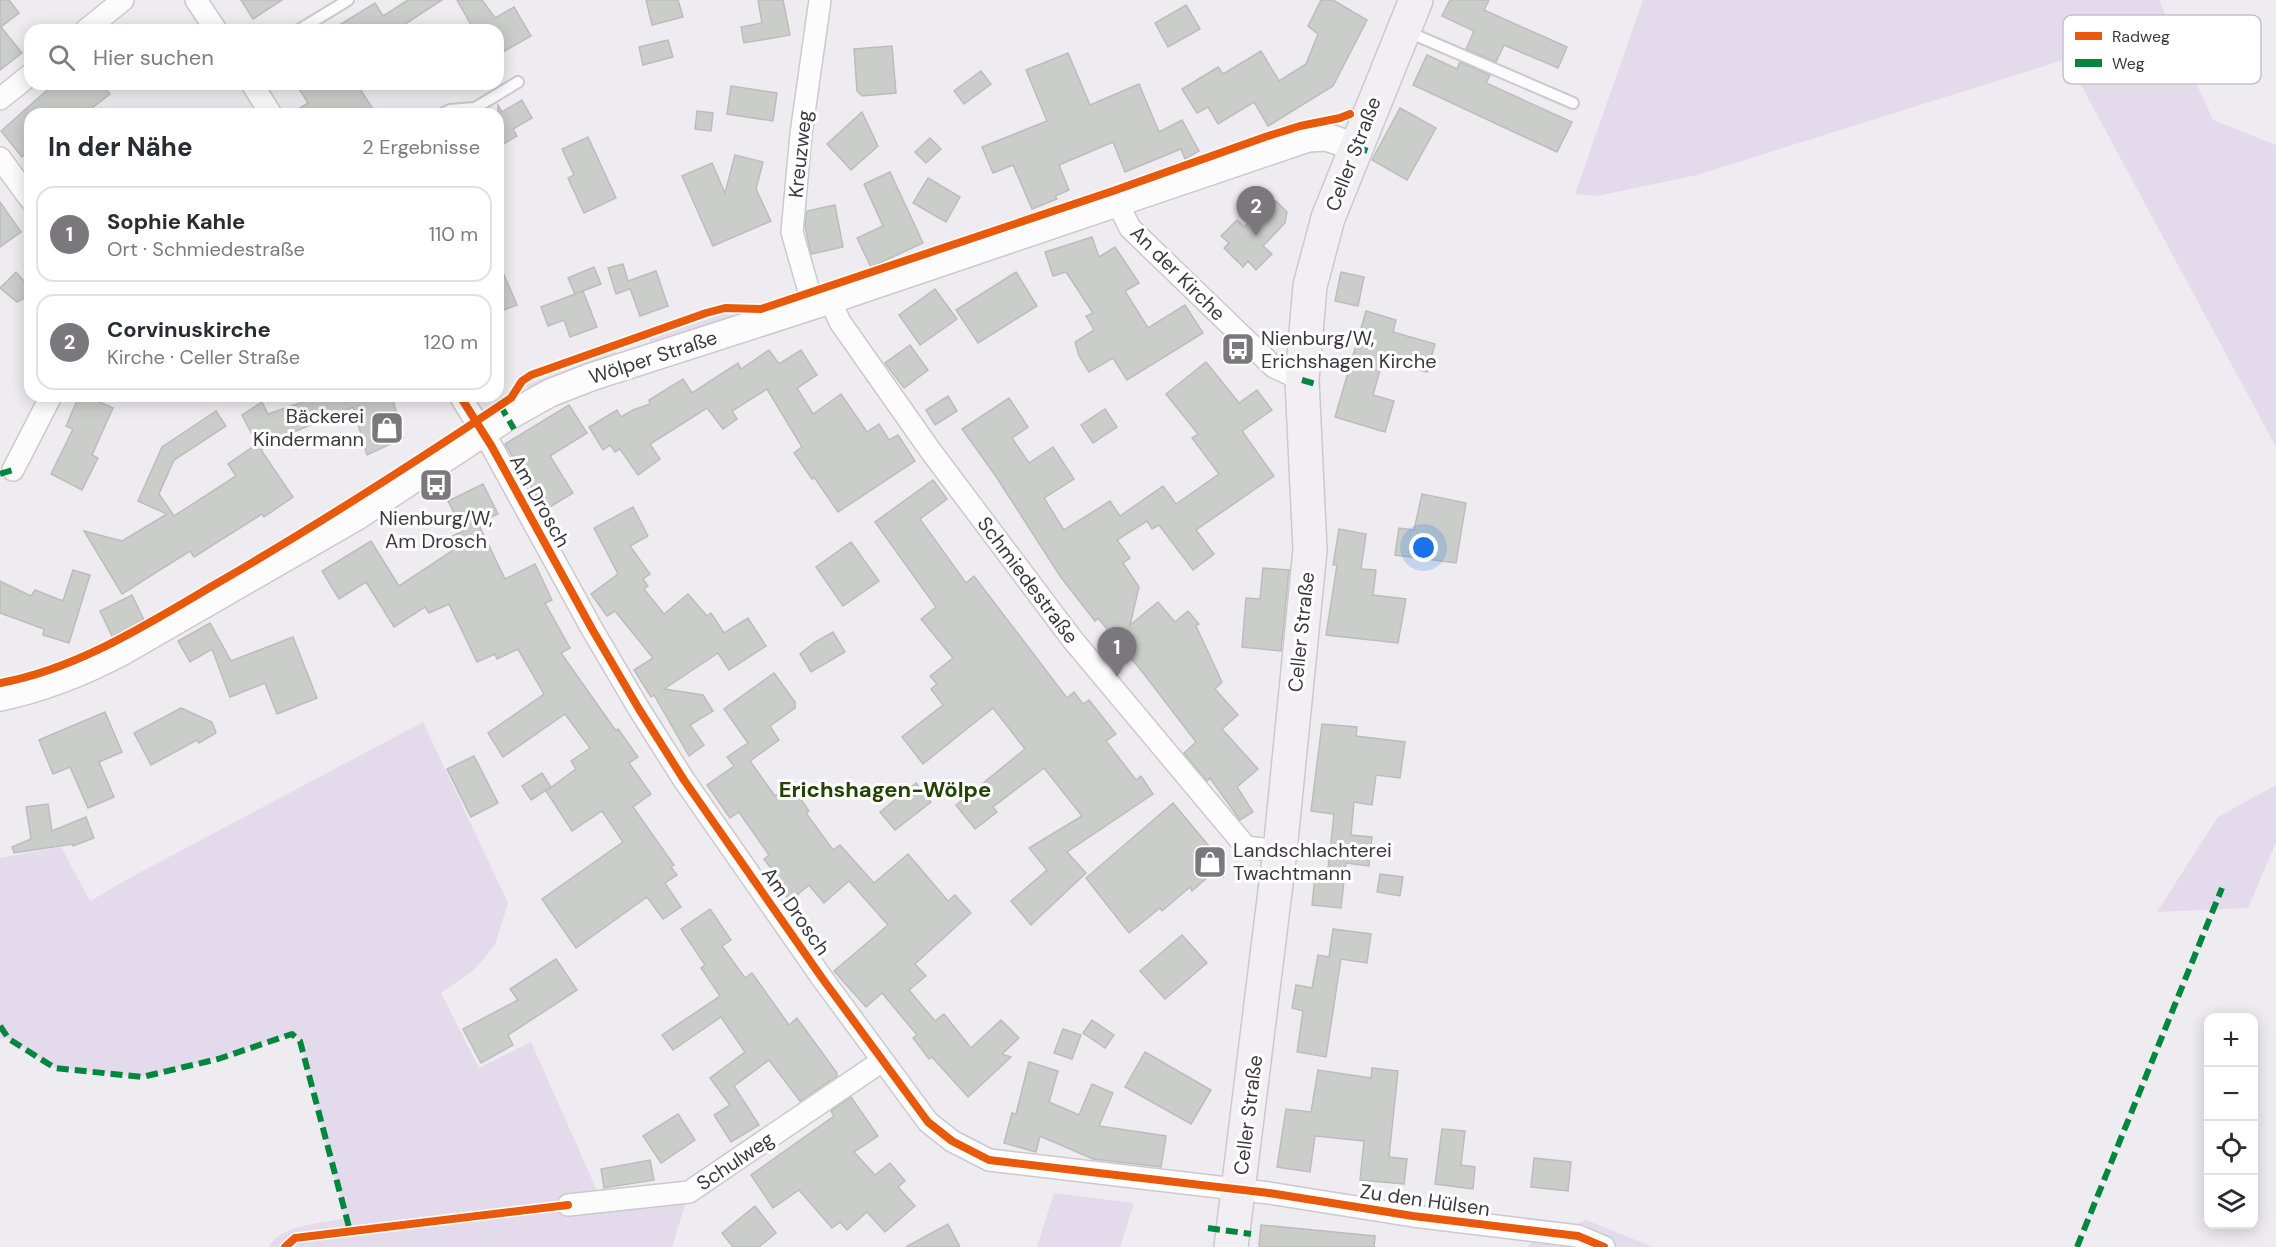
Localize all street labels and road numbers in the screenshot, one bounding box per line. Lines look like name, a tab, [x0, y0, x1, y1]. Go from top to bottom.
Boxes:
street label: Celler Straße	[1319, 93, 1387, 215]
street label: Kreuzweg	[782, 109, 818, 199]
street label: An der Kirche	[1125, 220, 1231, 326]
street label: Wölper Straße	[586, 324, 720, 390]
street label: Am Drosch	[504, 450, 576, 552]
street label: Schmiedestraße	[972, 511, 1084, 649]
street label: Celler Straße	[1282, 571, 1320, 693]
street label: Am Drosch	[756, 862, 836, 960]
street label: Celler Straße	[1228, 1053, 1268, 1177]
street label: Schulweg	[691, 1126, 779, 1196]
street label: Zu den Hülsen	[1358, 1178, 1492, 1222]

